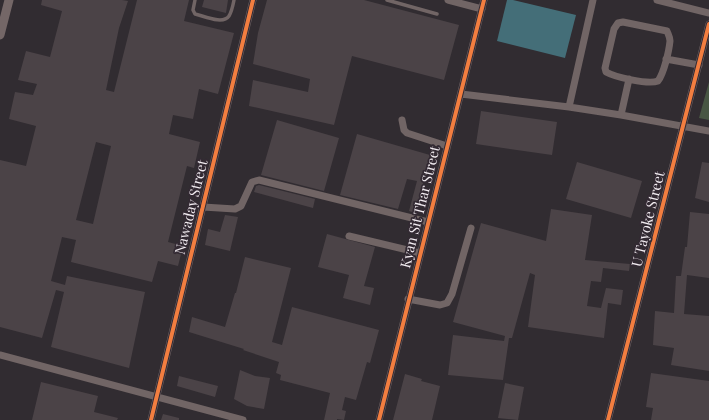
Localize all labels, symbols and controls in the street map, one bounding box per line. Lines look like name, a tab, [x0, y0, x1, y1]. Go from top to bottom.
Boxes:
street label: Kyan Sit Thar Street	[395, 143, 444, 270]
street label: Nawaday Street	[170, 157, 212, 256]
street label: U Tayoke Street	[626, 168, 669, 269]

